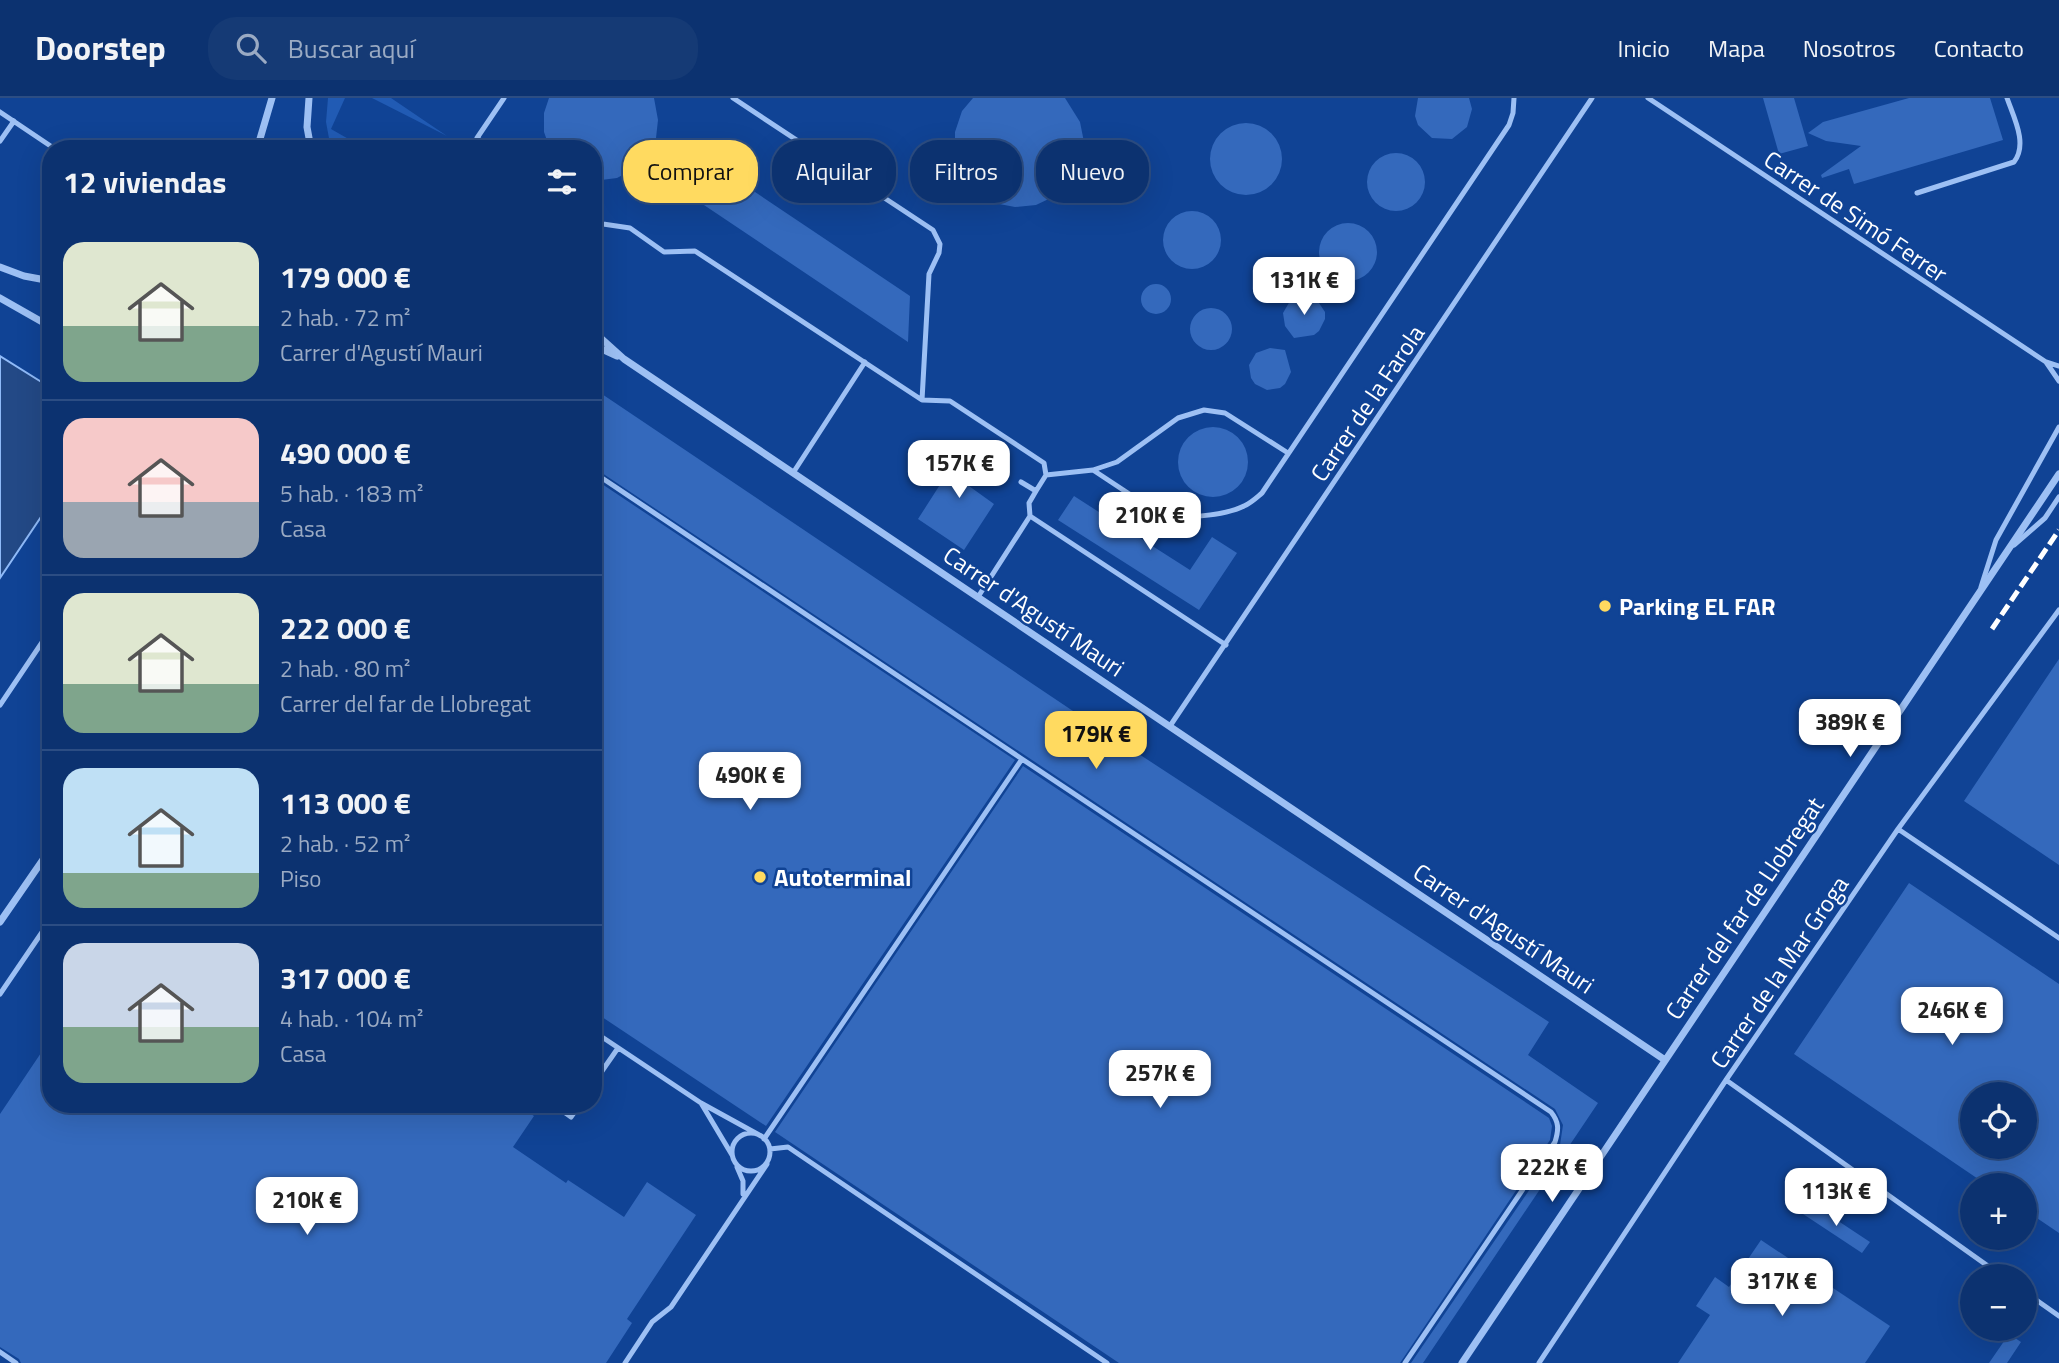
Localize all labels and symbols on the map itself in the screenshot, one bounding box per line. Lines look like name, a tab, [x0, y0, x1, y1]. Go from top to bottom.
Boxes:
street label: Carrer de Simó Ferrer	[1757, 141, 1955, 291]
pin: 131K €	[1247, 258, 1361, 317]
street label: Carrer de la Farola	[1301, 317, 1433, 489]
pin: 157K €	[902, 440, 1016, 500]
pin: 210K €	[1093, 492, 1207, 552]
street label: Carrer d'Agustí Mauri	[936, 537, 1132, 685]
place label: Parking EL FAR	[1619, 588, 1776, 624]
marker: Parking EL FAR	[1597, 598, 1613, 614]
pin: 389K €	[1793, 700, 1907, 759]
pin: 179K €	[1039, 712, 1153, 771]
pin: 490K €	[693, 752, 807, 812]
street label: Carrer del far de Llobregat	[1656, 789, 1832, 1027]
street label: Carrer d'Agustí Mauri	[1406, 854, 1602, 1002]
place label: Autoterminal	[774, 859, 911, 895]
street label: Carrer de la Mar Groga	[1701, 868, 1857, 1076]
marker: Autoterminal	[752, 869, 768, 885]
pin: 246K €	[1895, 988, 2009, 1047]
pin: 257K €	[1103, 1051, 1217, 1110]
pin: 222K €	[1495, 1144, 1609, 1204]
pin: 113K €	[1779, 1168, 1893, 1228]
pin: 210K €	[250, 1178, 364, 1237]
pin: 317K €	[1725, 1258, 1839, 1318]

